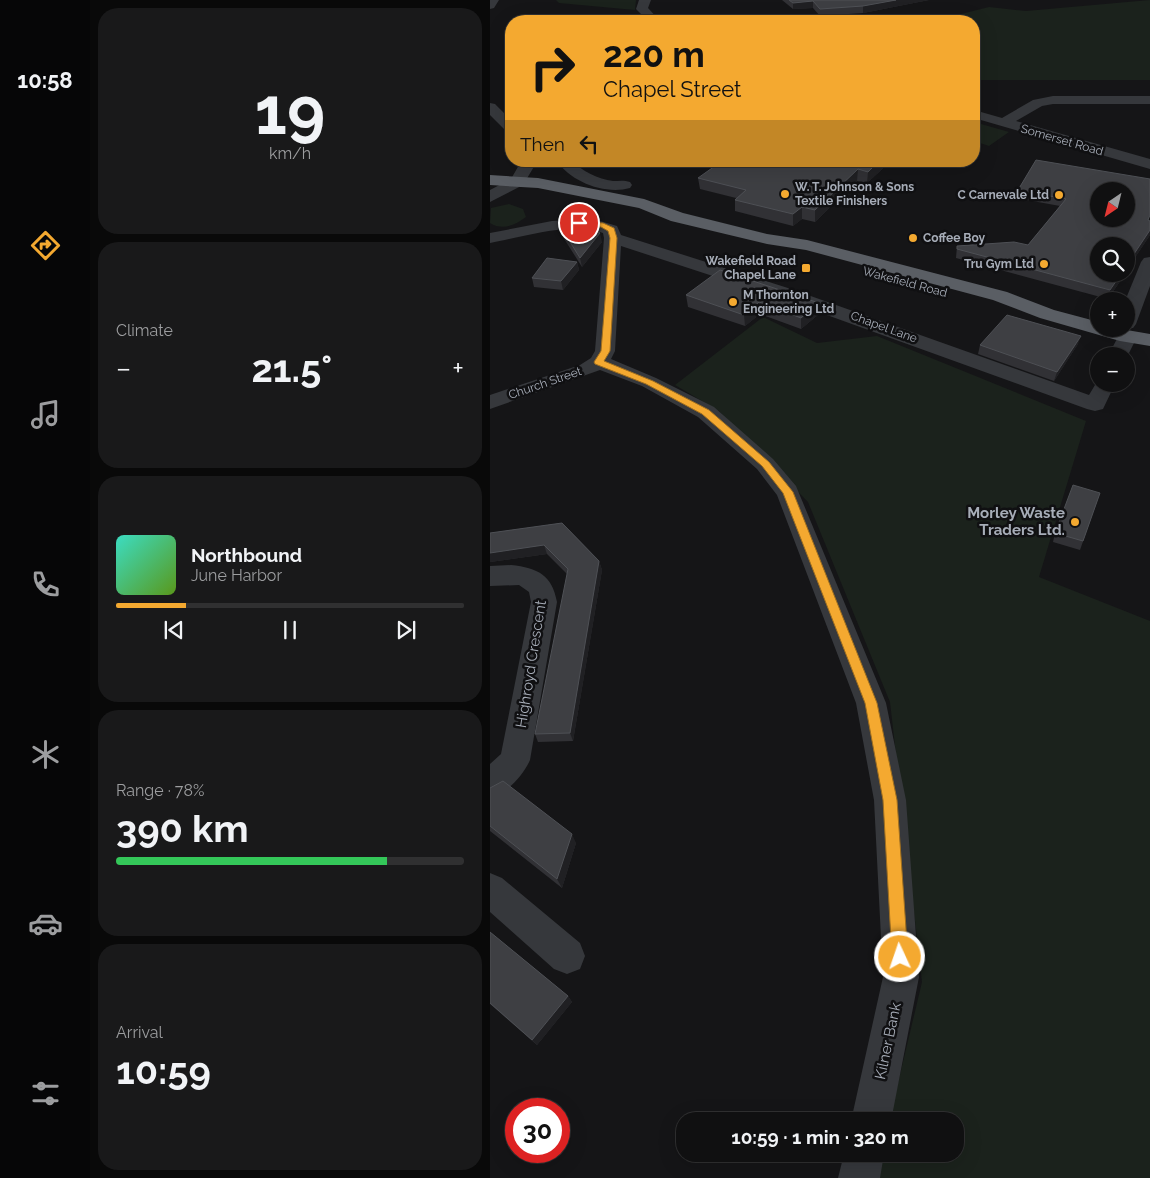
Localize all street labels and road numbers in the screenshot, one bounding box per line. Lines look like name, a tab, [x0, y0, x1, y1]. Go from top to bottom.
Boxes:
street label: Somerset Road	[1019, 122, 1105, 158]
street label: Wakefield Road	[861, 264, 949, 300]
street label: Chapel Lane	[849, 308, 919, 346]
street label: Church Street	[507, 364, 583, 402]
street label: Highroyd Crescent	[512, 599, 550, 729]
street label: Kilner Bank	[871, 1001, 905, 1081]

